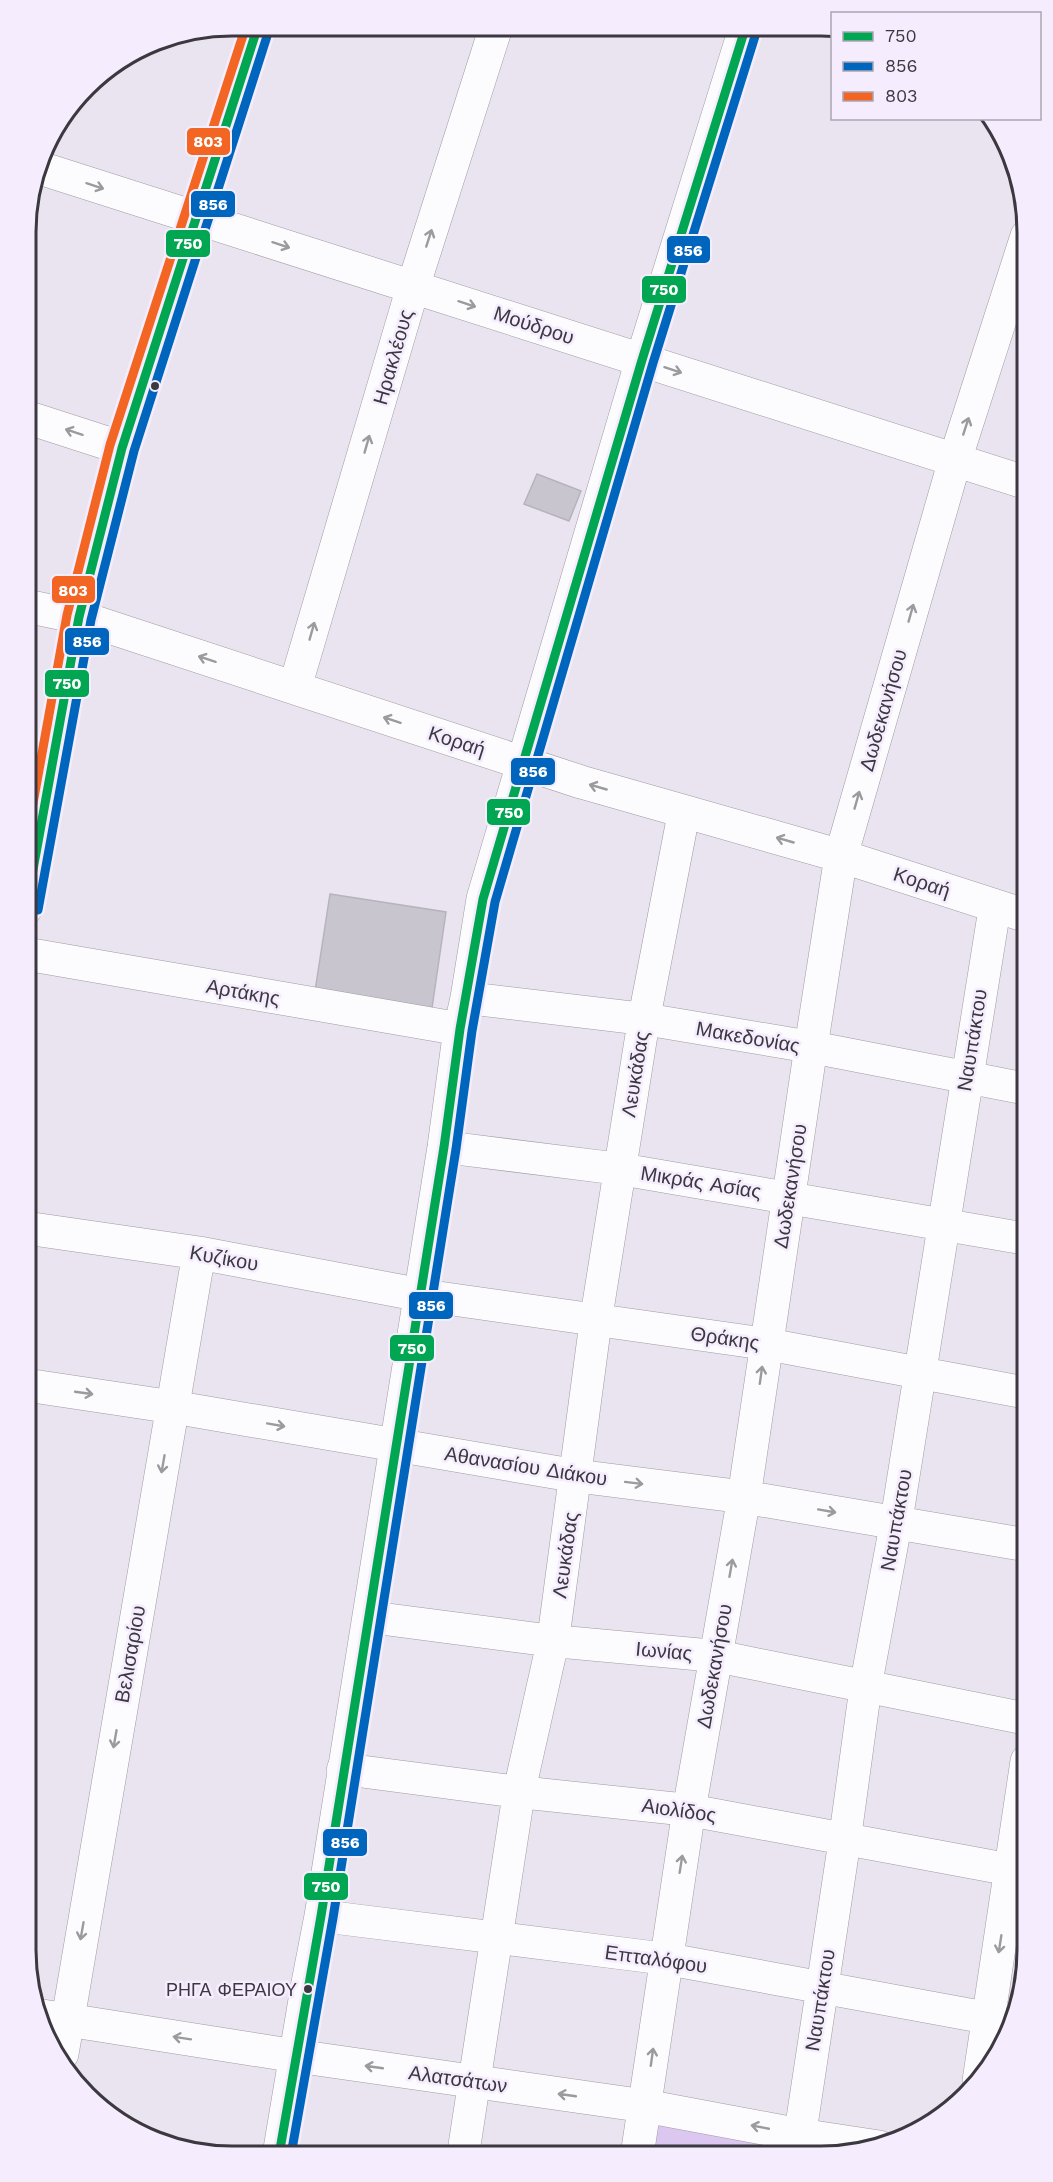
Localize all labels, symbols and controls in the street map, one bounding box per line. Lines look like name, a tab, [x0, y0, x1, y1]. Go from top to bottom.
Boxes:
legend	[831, 12, 1041, 120]
text: 750	[885, 25, 917, 46]
text: 856	[885, 55, 918, 76]
text: 803	[885, 85, 917, 106]
line badge: 803	[186, 127, 231, 156]
text: 803	[193, 132, 223, 151]
one-way arrow	[85, 181, 104, 192]
line badge: 856	[190, 190, 236, 218]
text: 856	[198, 195, 228, 214]
one-way arrow	[424, 228, 435, 247]
line badge: 750	[165, 229, 211, 258]
text: 750	[173, 234, 203, 253]
line badge: 856	[666, 235, 711, 264]
one-way arrow	[271, 240, 290, 251]
text: 856	[673, 241, 703, 260]
line badge: 750	[641, 275, 687, 304]
text: 750	[649, 280, 679, 299]
one-way arrow	[457, 299, 476, 310]
street label: Μούδρου	[491, 301, 577, 349]
street label: Ηρακλέους	[368, 306, 418, 407]
one-way arrow	[663, 365, 682, 376]
unlabelled marker	[149, 380, 161, 392]
one-way arrow	[961, 417, 972, 436]
one-way arrow	[65, 426, 84, 437]
one-way arrow	[362, 435, 373, 454]
line badge: 803	[51, 575, 96, 604]
text: 803	[58, 581, 88, 600]
one-way arrow	[906, 604, 917, 623]
one-way arrow	[307, 622, 318, 641]
line badge: 856	[64, 627, 110, 656]
text: 856	[72, 632, 102, 651]
street label: Δωδεκανήσου	[854, 646, 912, 774]
one-way arrow	[198, 652, 217, 663]
line badge: 750	[44, 669, 90, 698]
text: 750	[52, 674, 82, 693]
one-way arrow	[383, 713, 402, 724]
street label: Κοραή	[426, 721, 488, 761]
line badge: 856	[510, 757, 556, 786]
text: 856	[518, 762, 548, 781]
one-way arrow	[589, 781, 608, 792]
one-way arrow	[852, 791, 864, 810]
line badge: 750	[486, 798, 531, 826]
text: 750	[494, 803, 524, 822]
one-way arrow	[776, 834, 795, 846]
street label: Κοραή	[891, 862, 953, 902]
street label: Αρτάκης	[204, 974, 282, 1010]
street label: Ναυπάκτου	[952, 987, 992, 1093]
street label: Μακεδονίας	[694, 1016, 802, 1058]
street label: Λευκάδας	[616, 1029, 654, 1119]
street label: Δωδεκανήσου	[768, 1122, 812, 1250]
street label: Μικράς Ασίας	[639, 1161, 763, 1203]
street label: Κυζίκου	[188, 1240, 260, 1276]
line badge: 856	[408, 1291, 454, 1320]
text: 856	[416, 1296, 446, 1315]
street label: Θράκης	[689, 1321, 761, 1355]
line badge: 750	[389, 1334, 435, 1362]
text: 750	[397, 1339, 427, 1358]
one-way arrow	[756, 1366, 767, 1386]
one-way arrow	[73, 1388, 93, 1399]
one-way arrow	[266, 1419, 285, 1430]
street label: Αθανασίου Διάκου	[443, 1441, 609, 1491]
one-way arrow	[157, 1454, 168, 1474]
street label: Ναυπάκτου	[875, 1467, 917, 1573]
one-way arrow	[624, 1478, 644, 1489]
one-way arrow	[817, 1506, 836, 1517]
street label: Λευκάδας	[547, 1510, 583, 1600]
one-way arrow	[726, 1559, 737, 1578]
street label: Δωδεκανήσου	[691, 1602, 737, 1730]
street label: Βελισαρίου	[110, 1603, 150, 1705]
street label: Ιωνίας	[635, 1637, 694, 1665]
one-way arrow	[109, 1729, 120, 1749]
street label: Αιολίδος	[640, 1793, 718, 1827]
line badge: 856	[322, 1828, 368, 1857]
text: 856	[330, 1833, 360, 1852]
one-way arrow	[676, 1854, 687, 1874]
line badge: 750	[303, 1872, 349, 1901]
text: 750	[311, 1877, 341, 1896]
one-way arrow	[76, 1921, 87, 1941]
one-way arrow	[994, 1933, 1005, 1953]
street label: Επταλόφου	[603, 1940, 709, 1978]
street label: Ναυπάκτου	[800, 1947, 840, 2053]
place label: ΡΗΓΑ ΦΕΡΑΙΟΥ	[166, 1979, 297, 2000]
marker: ΡΗΓΑ ΦΕΡΑΙΟΥ	[302, 1983, 314, 1995]
one-way arrow	[172, 2032, 192, 2043]
one-way arrow	[647, 2047, 658, 2067]
street label: Αλατσάτων	[407, 2060, 509, 2098]
one-way arrow	[365, 2061, 385, 2072]
one-way arrow	[558, 2089, 578, 2100]
one-way arrow	[750, 2121, 770, 2132]

